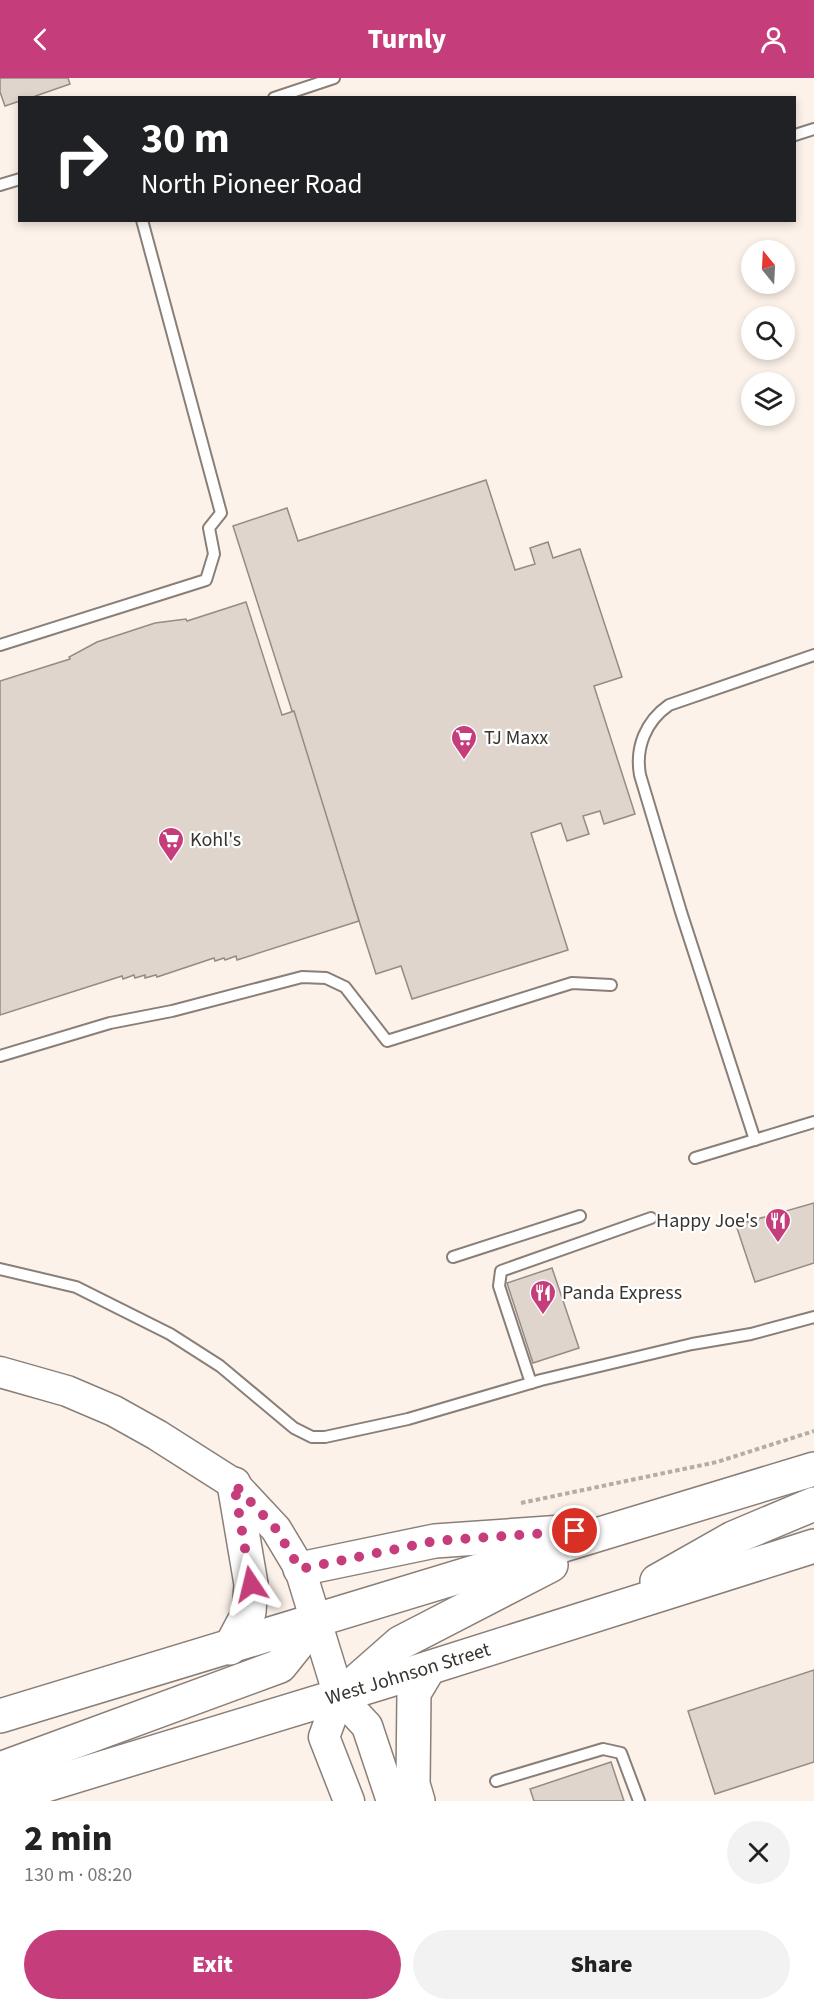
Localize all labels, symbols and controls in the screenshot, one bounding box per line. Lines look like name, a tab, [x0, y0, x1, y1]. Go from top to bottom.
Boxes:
text: Turnly	[368, 20, 446, 59]
icon: back	[24, 23, 57, 56]
icon: person	[757, 23, 790, 56]
text: 30 m	[141, 109, 230, 169]
icon: right	[42, 120, 120, 198]
text: North Pioneer Road	[141, 165, 363, 204]
north arrow	[741, 240, 795, 294]
map controls	[741, 240, 795, 426]
button: search	[741, 306, 795, 360]
button: layers	[741, 372, 795, 426]
supermarket icon: TJ Maxx	[449, 723, 479, 761]
place label: TJ Maxx	[484, 724, 548, 752]
supermarket icon: Kohl's	[156, 825, 186, 863]
place label: Kohl's	[190, 826, 241, 854]
restaurant icon: Happy Joe's	[763, 1206, 793, 1244]
place label: Happy Joe's	[656, 1207, 758, 1235]
restaurant icon: Panda Express	[528, 1278, 558, 1316]
place label: Panda Express	[562, 1279, 682, 1307]
pin	[549, 1505, 600, 1556]
icon: arrive	[558, 1514, 591, 1547]
position arrow	[219, 1552, 283, 1616]
street label: West Johnson Street	[322, 1636, 494, 1712]
text: 2 min	[24, 1813, 112, 1864]
button: close	[727, 1821, 790, 1884]
text: 130 m · 08:20	[24, 1861, 132, 1889]
button: Exit	[24, 1930, 401, 1999]
button: Share	[413, 1930, 790, 1999]

